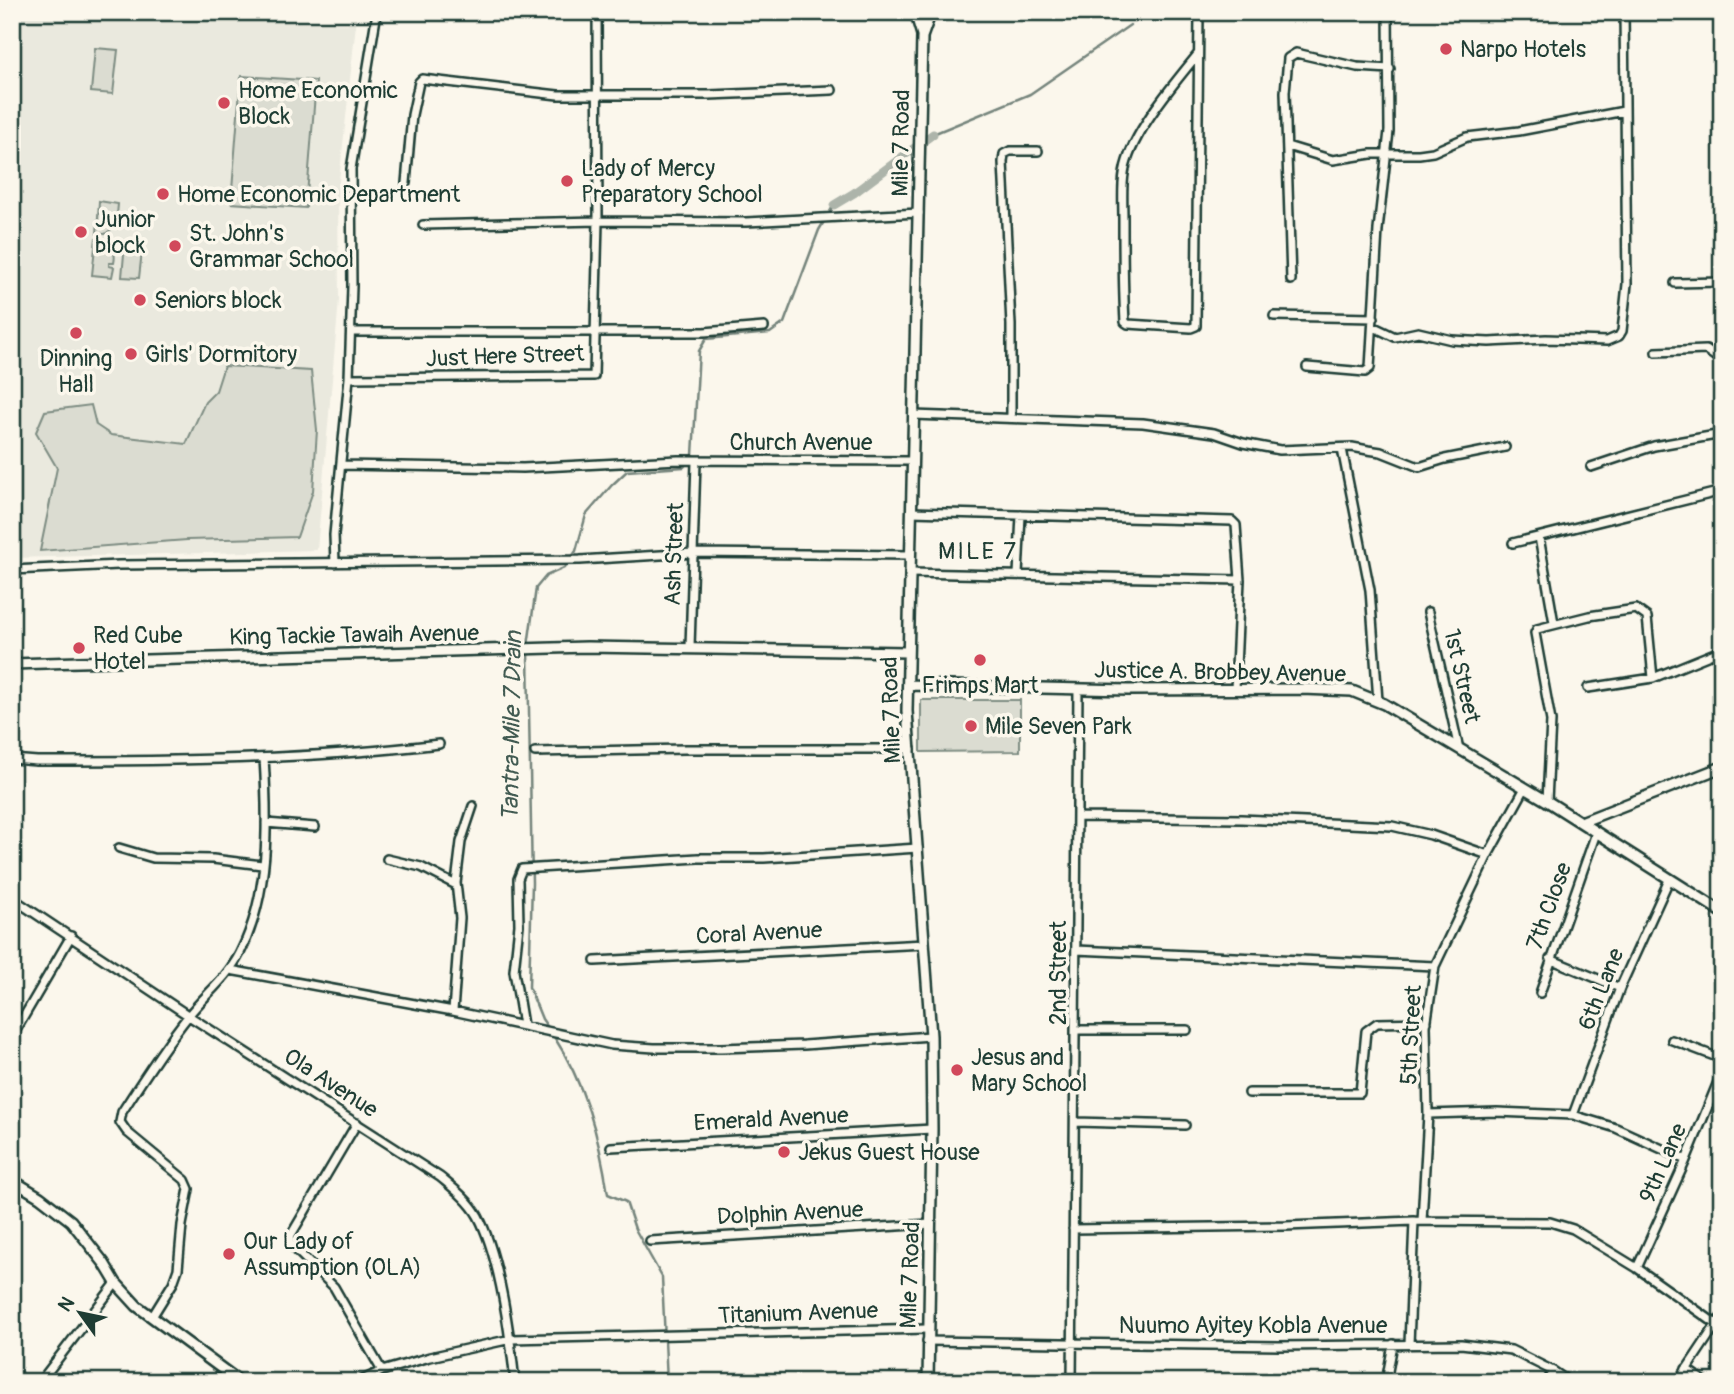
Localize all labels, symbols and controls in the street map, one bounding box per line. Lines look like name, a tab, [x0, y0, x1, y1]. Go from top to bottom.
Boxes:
place label: Narpo Hotels	[1460, 35, 1586, 64]
marker: Narpo Hotels	[1438, 41, 1454, 57]
place label: Home Economic Block	[238, 76, 398, 131]
street label: Mile 7 Road	[886, 89, 916, 197]
marker: Home Economic Block	[216, 95, 232, 111]
place label: Lady of Mercy Preparatory School	[581, 154, 763, 209]
marker: Lady of Mercy Preparatory School	[559, 173, 575, 189]
place label: Home Economic Department	[177, 180, 461, 209]
marker: Home Economic Department	[155, 186, 171, 202]
place label: Junior block	[95, 205, 155, 260]
place label: St. John's Grammar School	[189, 219, 354, 274]
marker: Junior block	[73, 224, 89, 240]
marker: St. John's Grammar School	[167, 238, 183, 254]
place label: Seniors block	[154, 286, 282, 315]
marker: Seniors block	[132, 292, 148, 308]
marker: Dinning Hall	[68, 325, 84, 341]
street label: Just Here Street	[425, 339, 585, 373]
place label: Girls' Dormitory	[145, 340, 297, 369]
place label: Dinning Hall	[40, 344, 112, 399]
marker: Girls' Dormitory	[123, 346, 139, 362]
street label: Church Avenue	[730, 428, 873, 457]
street label: Ash Street	[658, 501, 690, 606]
district label: MILE 7	[938, 537, 1018, 566]
street label: King Tackie Tawaih Avenue	[229, 618, 480, 652]
place label: Red Cube Hotel	[93, 621, 183, 676]
street label: 1st Street	[1437, 626, 1487, 727]
water label: Tantra-Mile 7 Drain	[496, 629, 528, 821]
marker: Red Cube Hotel	[71, 640, 87, 656]
marker: Frimps Mart	[972, 652, 988, 668]
street label: Justice A. Brobbey Avenue	[1094, 655, 1347, 689]
street label: Mile 7 Road	[875, 656, 907, 764]
place label: Frimps Mart	[922, 671, 1039, 700]
place label: Mile Seven Park	[985, 712, 1132, 741]
marker: Mile Seven Park	[963, 718, 979, 734]
street label: 7th Close	[1520, 858, 1578, 954]
street label: Coral Avenue	[695, 915, 824, 951]
street label: 2nd Street	[1044, 920, 1073, 1025]
street label: 6th Lane	[1571, 943, 1631, 1034]
street label: 5th Street	[1394, 984, 1428, 1086]
street label: Ola Avenue	[278, 1042, 384, 1125]
place label: Jesus and Mary School	[971, 1043, 1087, 1098]
marker: Jesus and Mary School	[949, 1062, 965, 1078]
street label: Emerald Avenue	[693, 1100, 850, 1138]
street label: 9th Lane	[1633, 1118, 1694, 1207]
place label: Jekus Guest House	[798, 1138, 980, 1167]
marker: Jekus Guest House	[776, 1144, 792, 1160]
street label: Dolphin Avenue	[716, 1195, 865, 1231]
street label: Mile 7 Road	[894, 1221, 926, 1329]
place label: Our Lady of Assumption (OLA)	[243, 1227, 422, 1282]
marker: Our Lady of Assumption (OLA)	[221, 1246, 237, 1262]
north arrow	[46, 1278, 116, 1348]
text: N	[53, 1292, 80, 1316]
street label: Titanium Avenue	[717, 1296, 879, 1330]
street label: Nuumo Ayitey Kobla Avenue	[1119, 1311, 1388, 1340]

